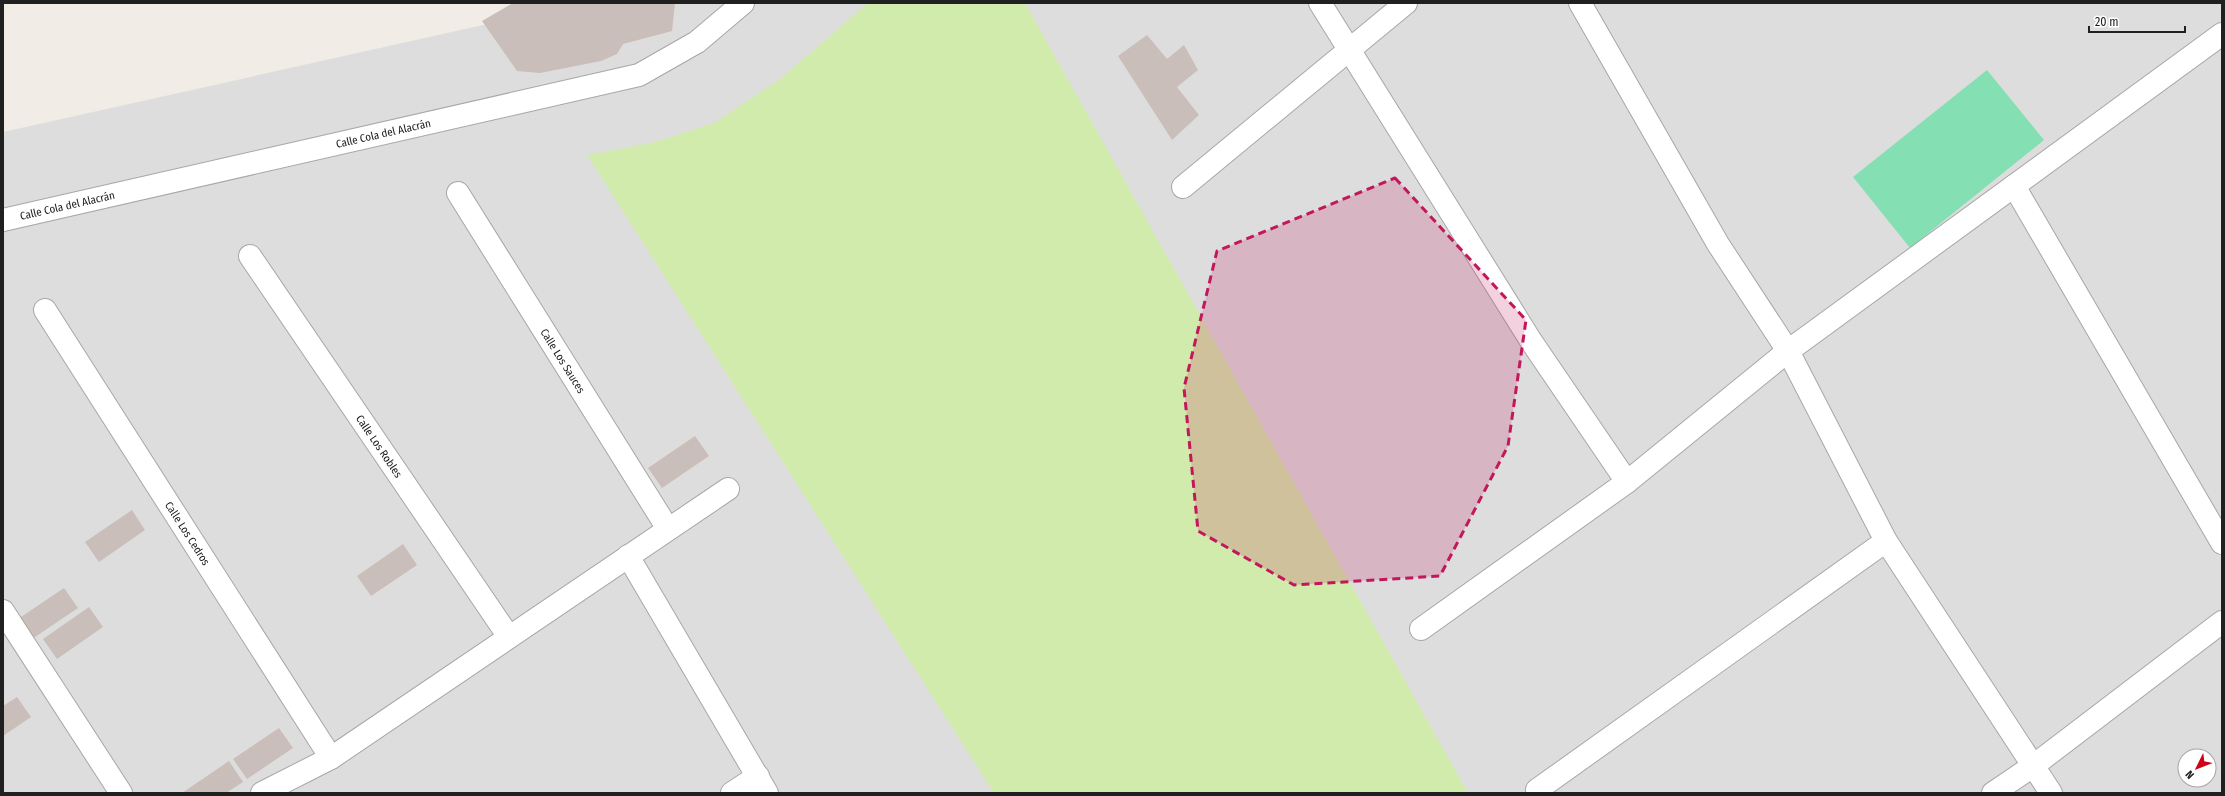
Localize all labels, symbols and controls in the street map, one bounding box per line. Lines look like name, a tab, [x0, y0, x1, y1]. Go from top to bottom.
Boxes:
scale bar	[2089, 8, 2185, 34]
text: 20 m	[2095, 15, 2119, 29]
street label: Calle Cola del Alacrán	[335, 117, 432, 151]
street label: Calle Cola del Alacrán	[19, 189, 116, 223]
street label: Calle Los Sauces	[538, 327, 588, 396]
street label: Calle Los Robles	[353, 413, 405, 480]
street label: Calle Los Cedros	[162, 499, 212, 568]
north arrow	[2177, 748, 2217, 788]
text: N	[2183, 768, 2197, 781]

